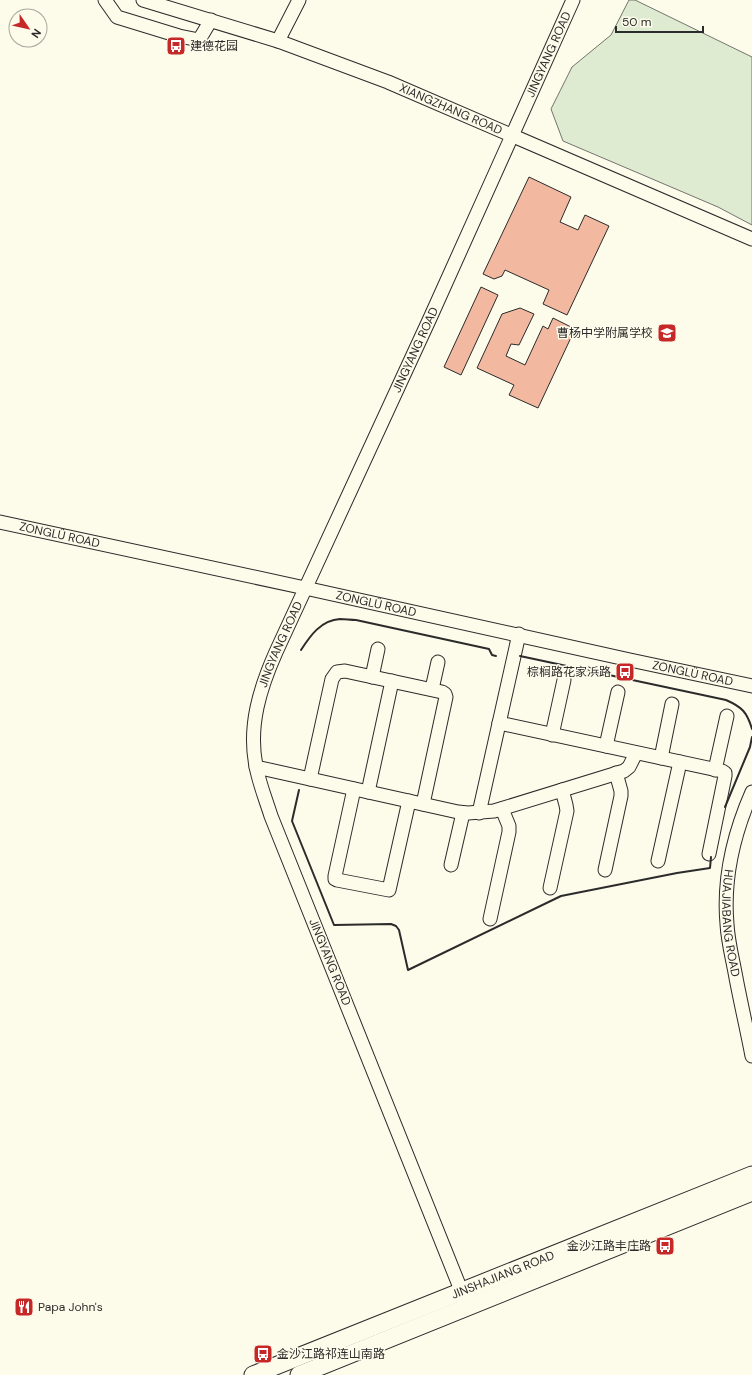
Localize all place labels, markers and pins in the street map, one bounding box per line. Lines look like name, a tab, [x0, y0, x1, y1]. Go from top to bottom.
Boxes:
bus stop icon: 建德花园	[165, 35, 187, 57]
place label: 建德花园	[190, 38, 238, 54]
school or university icon: 曹杨中学附属学校	[656, 322, 678, 344]
place label: 曹杨中学附属学校	[557, 325, 653, 341]
bus stop icon: 棕榈路花家浜路	[614, 661, 636, 683]
place label: 棕榈路花家浜路	[527, 664, 611, 680]
bus stop icon: 金沙江路丰庄路	[654, 1235, 676, 1257]
place label: 金沙江路丰庄路	[567, 1238, 651, 1254]
restaurant icon: Papa John's	[13, 1296, 35, 1318]
place label: Papa John's	[38, 1299, 103, 1315]
bus stop icon: 金沙江路祁连山南路	[252, 1343, 274, 1365]
place label: 金沙江路祁连山南路	[277, 1346, 385, 1362]

